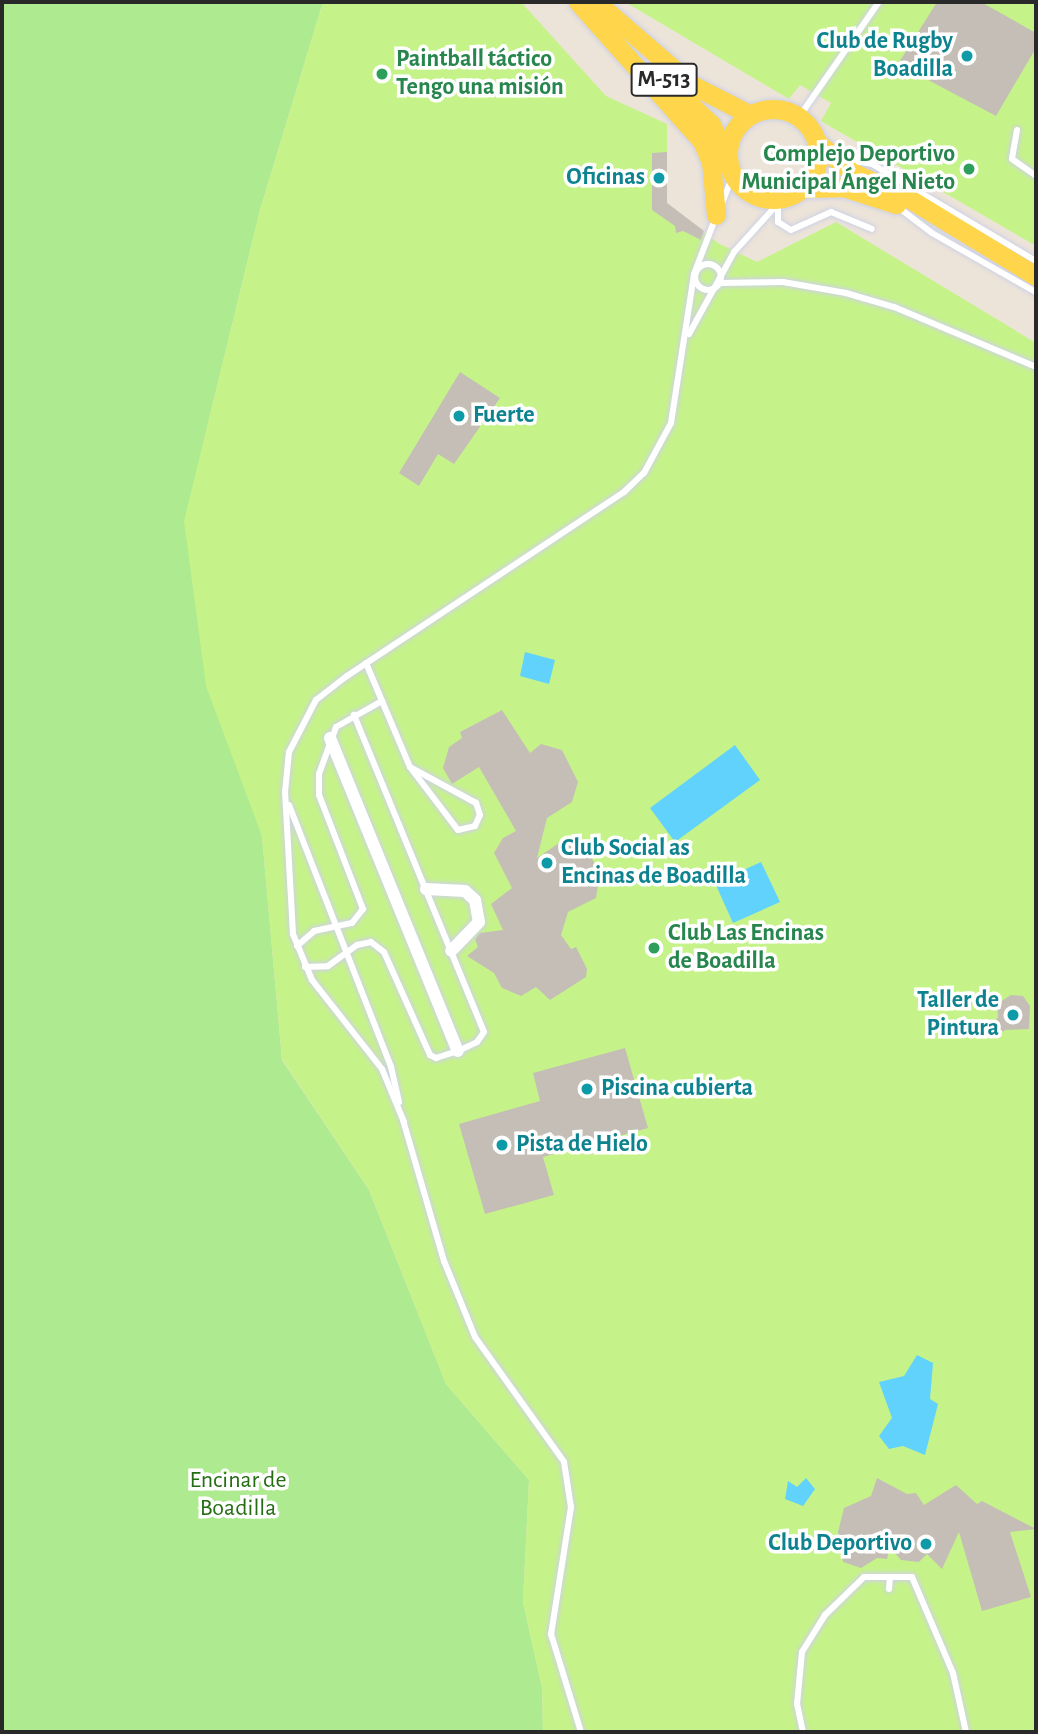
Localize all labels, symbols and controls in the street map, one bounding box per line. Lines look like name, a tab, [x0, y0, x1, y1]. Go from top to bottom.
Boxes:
place label: Club de Rugby Boadilla	[817, 28, 953, 84]
place label: Paintball táctico Tengo una misión	[396, 46, 564, 102]
marker: Club de Rugby Boadilla	[959, 48, 975, 64]
road number: M-513	[629, 60, 699, 100]
marker: Paintball táctico Tengo una misión	[374, 66, 390, 82]
place label: Complejo Deportivo Municipal Ángel Nieto	[741, 141, 955, 197]
marker: Complejo Deportivo Municipal Ángel Nieto	[961, 161, 977, 177]
place label: Oficinas	[566, 164, 645, 192]
marker: Oficinas	[651, 170, 667, 186]
place label: Fuerte	[473, 402, 535, 430]
marker: Fuerte	[451, 408, 467, 424]
place label: Club Social as Encinas de Boadilla	[561, 835, 746, 891]
marker: Club Social as Encinas de Boadilla	[539, 855, 555, 871]
place label: Club Las Encinas de Boadilla	[668, 920, 824, 976]
marker: Club Las Encinas de Boadilla	[646, 940, 662, 956]
place label: Taller de Pintura	[917, 987, 999, 1043]
marker: Taller de Pintura	[1005, 1007, 1021, 1023]
place label: Piscina cubierta	[601, 1075, 753, 1103]
marker: Piscina cubierta	[579, 1081, 595, 1097]
place label: Pista de Hielo	[516, 1131, 648, 1159]
marker: Pista de Hielo	[494, 1137, 510, 1153]
park label: Encinar de Boadilla	[189, 1467, 287, 1523]
place label: Club Deportivo	[768, 1530, 912, 1558]
marker: Club Deportivo	[918, 1536, 934, 1552]

